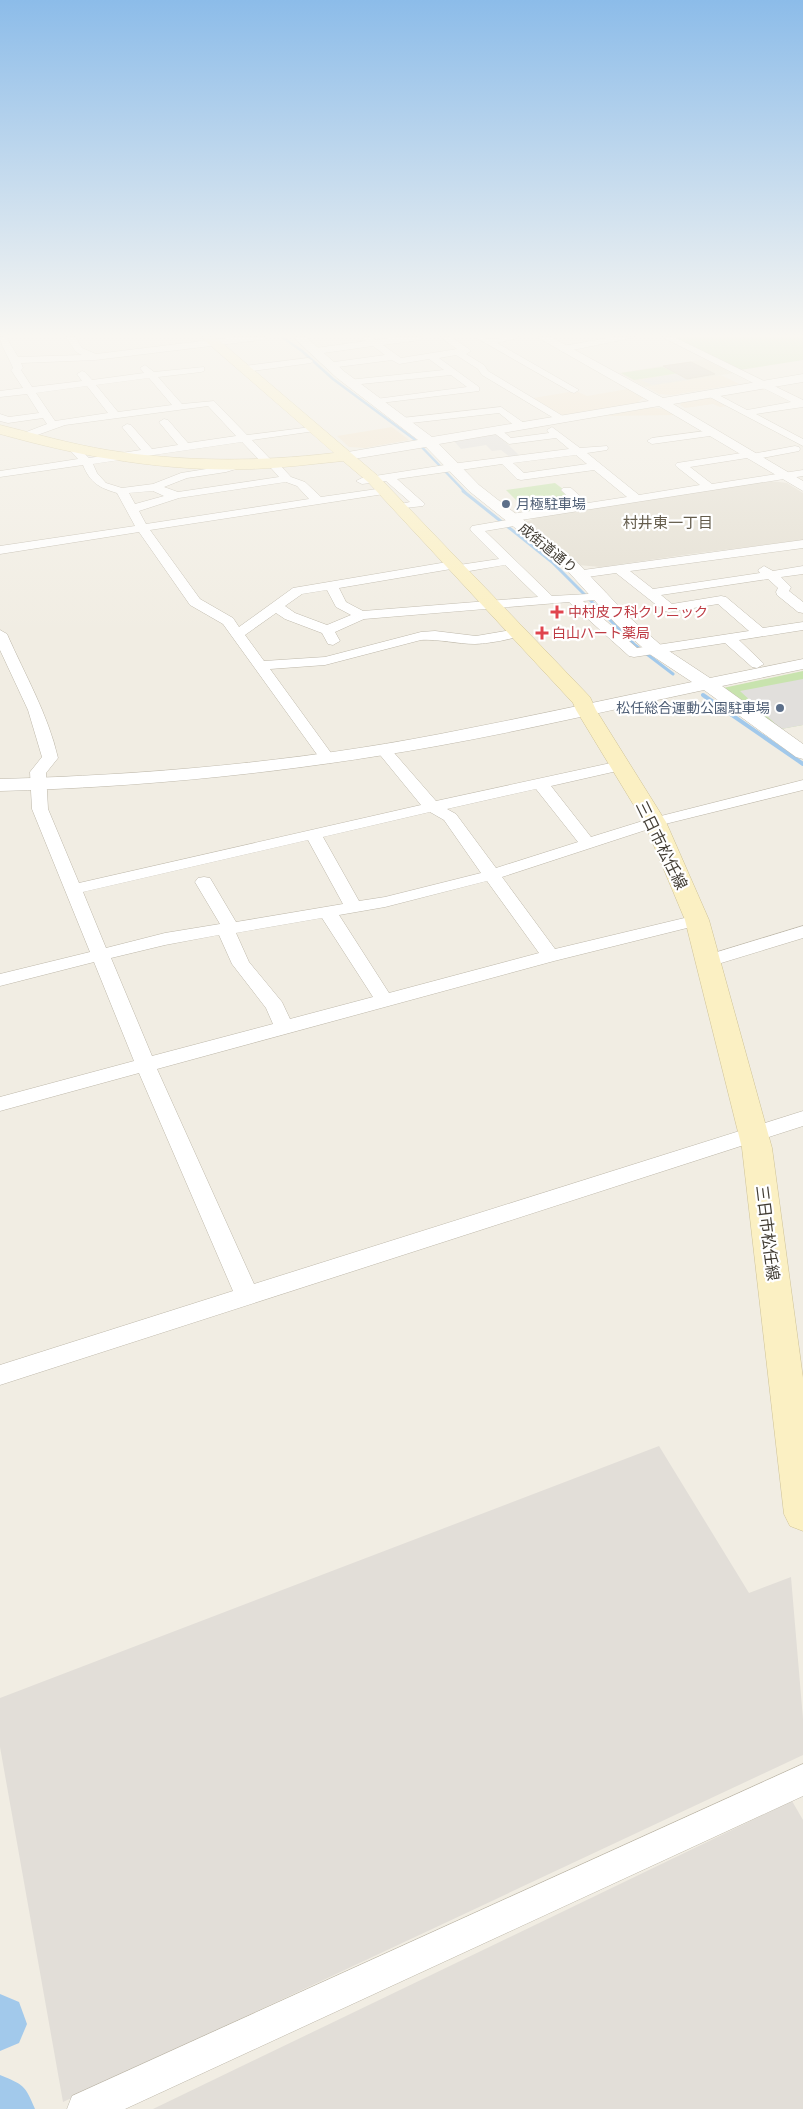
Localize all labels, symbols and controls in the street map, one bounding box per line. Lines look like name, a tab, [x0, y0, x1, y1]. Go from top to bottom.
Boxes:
place label: 月極駐車場	[516, 495, 586, 513]
marker: 月極駐車場	[500, 498, 512, 510]
district label: 村井東一丁目	[623, 512, 713, 533]
street label: 成街道通り	[515, 519, 581, 577]
place label: 中村皮フ科クリニック	[568, 603, 708, 621]
marker: 中村皮フ科クリニック	[550, 605, 564, 619]
place label: 白山ハート薬局	[552, 624, 650, 642]
marker: 白山ハート薬局	[536, 627, 548, 639]
place label: 松任総合運動公園駐車場	[616, 699, 770, 717]
marker: 松任総合運動公園駐車場	[774, 702, 786, 714]
street label: 三日市松任線	[631, 797, 693, 893]
street label: 三日市松任線	[751, 1184, 785, 1282]

